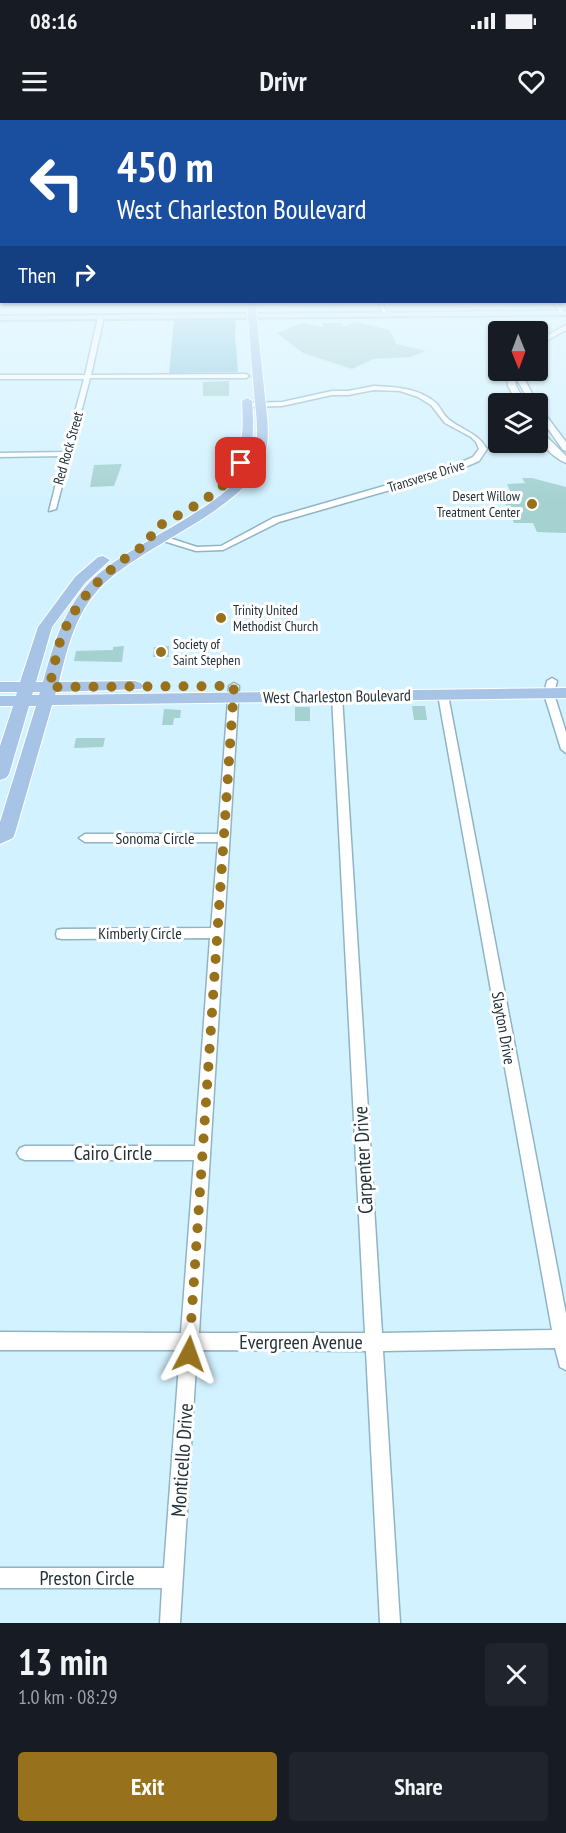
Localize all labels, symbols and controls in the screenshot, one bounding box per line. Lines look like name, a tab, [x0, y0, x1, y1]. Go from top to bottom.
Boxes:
text: 08:16	[30, 7, 78, 35]
text: Drivr	[259, 64, 307, 98]
icon: menu	[18, 65, 51, 98]
icon: heart	[515, 65, 548, 98]
text: 450 m	[117, 139, 214, 194]
icon: left	[18, 144, 96, 222]
text: West Charleston Boulevard	[117, 192, 367, 226]
icon: right	[68, 258, 101, 291]
text: Then	[18, 261, 56, 289]
north arrow	[488, 321, 548, 381]
map controls	[488, 321, 548, 453]
button: layers	[488, 393, 548, 453]
street label: Red Rock Street	[49, 409, 87, 487]
pin	[215, 437, 266, 488]
icon: arrive	[224, 446, 257, 479]
street label: Transverse Drive	[385, 456, 467, 496]
place label: Desert Willow Treatment Center	[437, 487, 521, 521]
marker: Desert Willow Treatment Center	[525, 497, 539, 511]
place label: Trinity United Methodist Church	[233, 601, 318, 635]
marker: Trinity United Methodist Church	[214, 611, 228, 625]
place label: Society of Saint Stephen	[173, 635, 240, 669]
marker: Society of Saint Stephen	[154, 645, 168, 659]
street label: West Charleston Boulevard	[263, 685, 411, 707]
street label: Sonoma Circle	[115, 828, 195, 848]
street label: Kimberly Circle	[98, 923, 182, 943]
street label: Slayton Drive	[488, 990, 520, 1066]
street label: Carpenter Drive	[347, 1106, 379, 1214]
street label: Cairo Circle	[74, 1140, 152, 1166]
position arrow	[157, 1322, 221, 1386]
street label: Evergreen Avenue	[239, 1329, 363, 1355]
street label: Monticello Drive	[165, 1402, 199, 1518]
street label: Preston Circle	[40, 1565, 135, 1591]
text: 13 min	[18, 1638, 108, 1685]
button: close	[485, 1643, 548, 1706]
text: 1.0 km · 08:29	[18, 1684, 117, 1710]
button: Exit	[18, 1752, 277, 1821]
button: Share	[289, 1752, 548, 1821]

